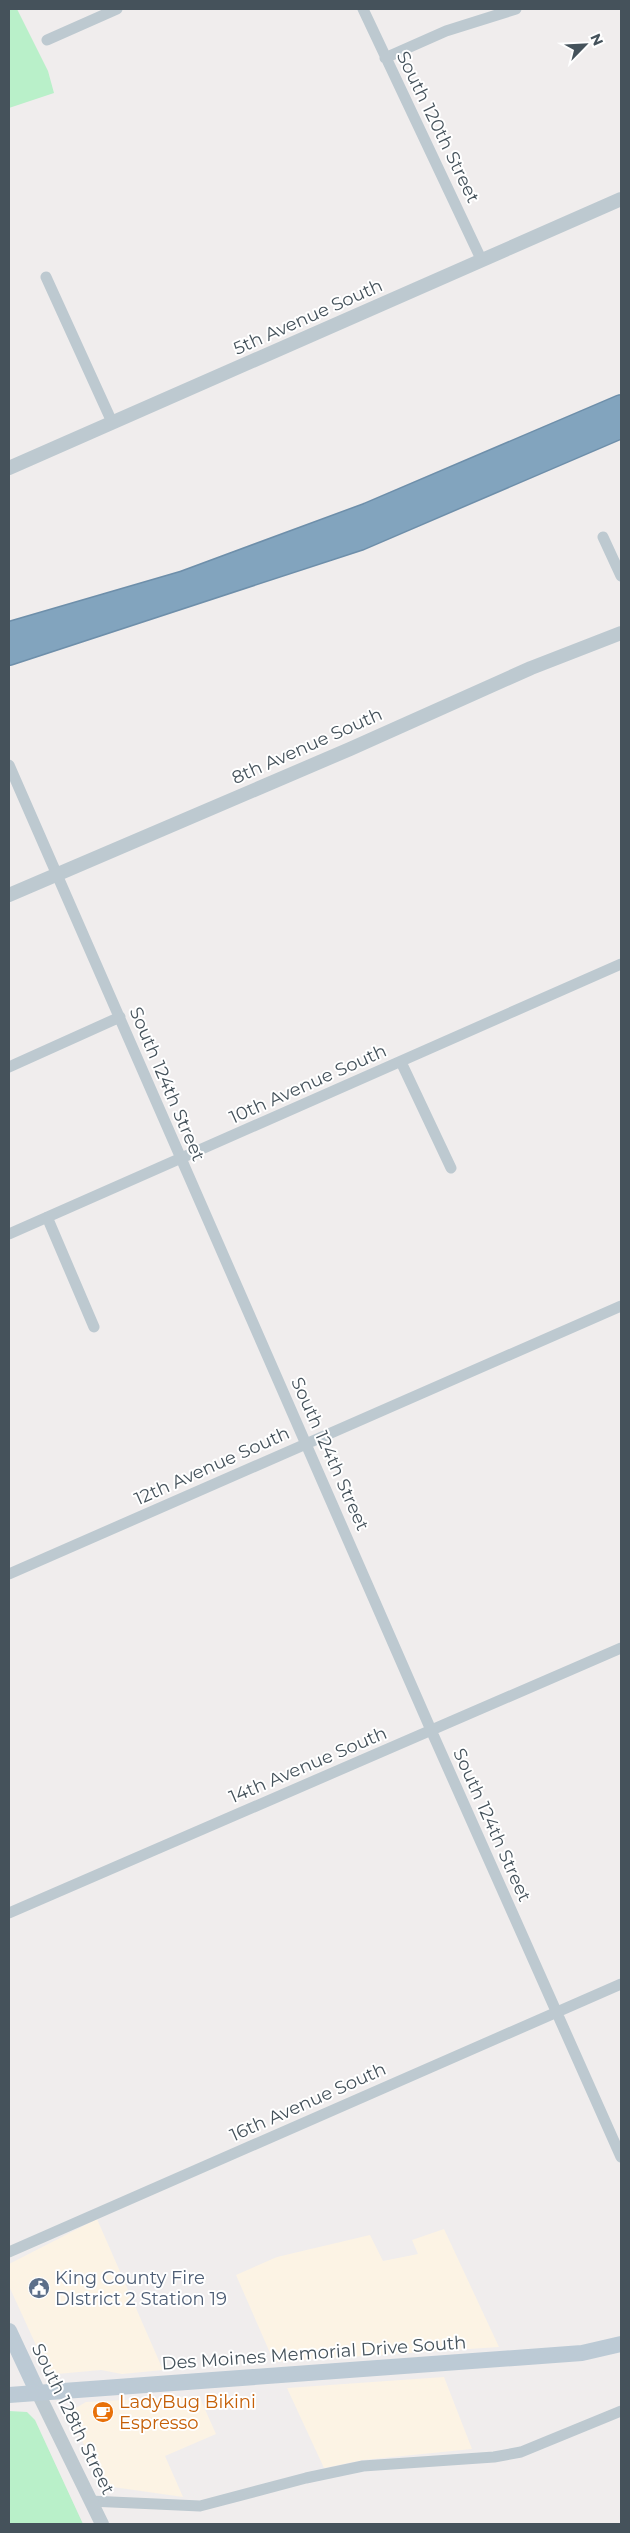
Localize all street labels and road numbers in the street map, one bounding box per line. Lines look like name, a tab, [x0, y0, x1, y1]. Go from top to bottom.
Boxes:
street label: South 120th Street	[392, 48, 484, 206]
street label: 5th Avenue South	[230, 274, 386, 360]
street label: 8th Avenue South	[228, 703, 386, 789]
street label: South 124th Street	[125, 1004, 209, 1164]
street label: 10th Avenue South	[226, 1040, 390, 1128]
street label: South 124th Street	[286, 1374, 374, 1534]
street label: 12th Avenue South	[131, 1422, 293, 1510]
street label: 14th Avenue South	[226, 1722, 390, 1808]
street label: South 124th Street	[448, 1745, 536, 1905]
street label: 16th Avenue South	[227, 2058, 389, 2146]
street label: Des Moines Memorial Drive South	[161, 2331, 467, 2375]
street label: South 128th Street	[27, 2340, 119, 2498]

